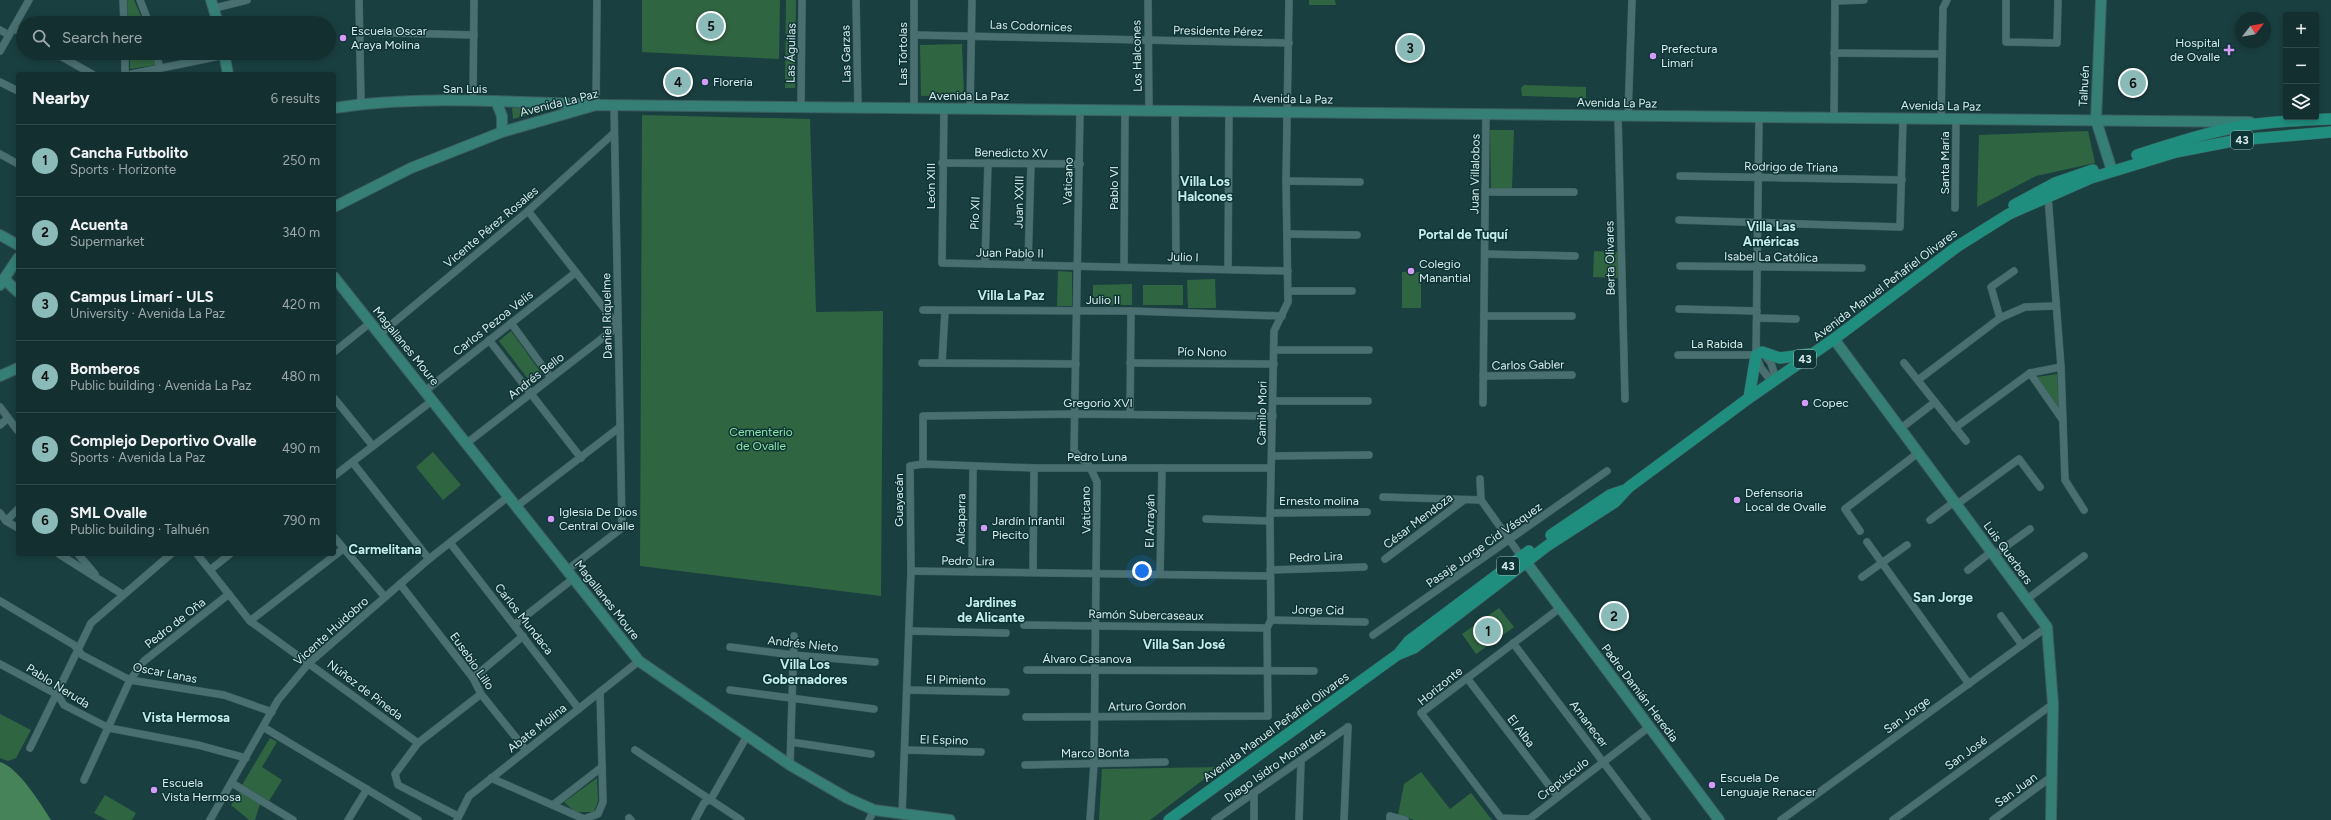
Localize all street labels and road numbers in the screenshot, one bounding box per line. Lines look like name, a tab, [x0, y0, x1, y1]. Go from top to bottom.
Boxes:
street label: Las Codornices	[989, 18, 1073, 34]
street label: Los Halcones	[1129, 20, 1145, 92]
street label: Las Tórtolas	[896, 22, 910, 86]
street label: Las Águilas	[783, 23, 799, 83]
street label: Presidente Pérez	[1173, 23, 1263, 39]
street label: Las Garzas	[838, 25, 854, 83]
street label: Talhuén	[2076, 65, 2092, 107]
street label: San Luis	[443, 82, 488, 96]
street label: Avenida La Paz	[518, 86, 600, 120]
street label: Avenida La Paz	[929, 89, 1009, 103]
street label: Avenida La Paz	[1253, 91, 1333, 107]
street label: Avenida La Paz	[1577, 95, 1657, 111]
street label: Avenida La Paz	[1901, 98, 1981, 114]
street label: Santa María	[1938, 131, 1952, 195]
road number: 43	[2231, 131, 2253, 149]
street label: Juan Villalobos	[1467, 133, 1483, 214]
street label: Benedicto XV	[974, 145, 1049, 161]
street label: Vaticano	[1060, 157, 1076, 205]
street label: Rodrigo de Triana	[1744, 159, 1838, 175]
street label: León XIII	[924, 163, 938, 209]
street label: Pablo VI	[1107, 166, 1121, 210]
street label: Juan XXIII	[1012, 175, 1026, 229]
street label: Vicente Pérez Rosales	[441, 183, 541, 271]
street label: Pío XII	[967, 196, 983, 230]
street label: Berta Olivares	[1602, 220, 1618, 295]
street label: Avenida Manuel Peñafiel Olivares	[1810, 226, 1960, 344]
street label: Juan Pablo II	[976, 245, 1044, 261]
street label: Julio I	[1167, 249, 1199, 265]
street label: Isabel La Católica	[1724, 249, 1818, 265]
street label: Daniel Riquelme	[599, 272, 615, 359]
street label: Carlos Pezoa Velis	[450, 287, 536, 359]
street label: Julio II	[1086, 293, 1120, 307]
street label: Magallanes Moure	[370, 304, 442, 388]
street label: La Rabida	[1691, 337, 1743, 351]
street label: Pío Nono	[1177, 345, 1227, 359]
street label: Andrés Bello	[505, 350, 567, 402]
road number: 43	[1794, 350, 1816, 368]
street label: Carlos Gabler	[1492, 357, 1564, 373]
street label: Camilo Mori	[1254, 381, 1270, 445]
street label: Gregorio XVI	[1063, 396, 1133, 410]
street label: Pedro Luna	[1067, 450, 1127, 464]
street label: Guayacán	[892, 473, 906, 527]
street label: Vaticano	[1079, 486, 1093, 534]
street label: César Mendoza	[1381, 490, 1455, 552]
street label: Alcaparra	[954, 493, 968, 545]
street label: El Arrayán	[1143, 494, 1157, 548]
street label: Ernesto molina	[1279, 494, 1359, 508]
street label: Pasaje Jorge Cid Vásquez	[1423, 500, 1545, 590]
street label: Luis Querbers	[1981, 519, 2036, 587]
street label: Pedro Lira	[1289, 549, 1343, 565]
street label: Pedro Lira	[941, 554, 995, 568]
street label: Magallanes Moure	[572, 557, 643, 643]
road number: 43	[1497, 557, 1519, 575]
street label: Carlos Mundaca	[492, 581, 556, 657]
street label: Vicente Huidobro	[291, 594, 371, 668]
street label: Pedro de Oña	[142, 595, 208, 651]
street label: Jorge Cid	[1292, 603, 1344, 617]
street label: Ramón Subercaseaux	[1088, 607, 1204, 623]
street label: Eusebio Lillo	[447, 630, 497, 692]
street label: Andrés Nieto	[767, 633, 839, 655]
street label: Padre Damián Heredia	[1599, 641, 1681, 745]
street label: Álvaro Casanova	[1042, 652, 1132, 666]
street label: Núñez de Pineda	[325, 657, 405, 723]
street label: Oscar Lanas	[132, 660, 199, 686]
street label: Pablo Neruda	[24, 661, 92, 711]
street label: Horizonte	[1415, 663, 1466, 708]
street label: Avenida Manuel Peñafiel Olivares	[1200, 669, 1352, 785]
street label: El Pimiento	[926, 672, 986, 688]
street label: San Jorge	[1881, 693, 1933, 737]
street label: Arturo Gordon	[1108, 698, 1187, 714]
street label: Amanecer	[1567, 698, 1611, 750]
street label: Abate Molina	[505, 701, 569, 755]
street label: El Alba	[1504, 712, 1538, 750]
street label: Diego Isidro Monardes	[1222, 725, 1329, 805]
street label: El Espino	[919, 732, 969, 748]
street label: San José	[1942, 733, 1990, 773]
street label: Marco Bonta	[1061, 745, 1129, 761]
street label: Crepúsculo	[1534, 755, 1592, 803]
street label: San Juan	[1992, 770, 2040, 810]

